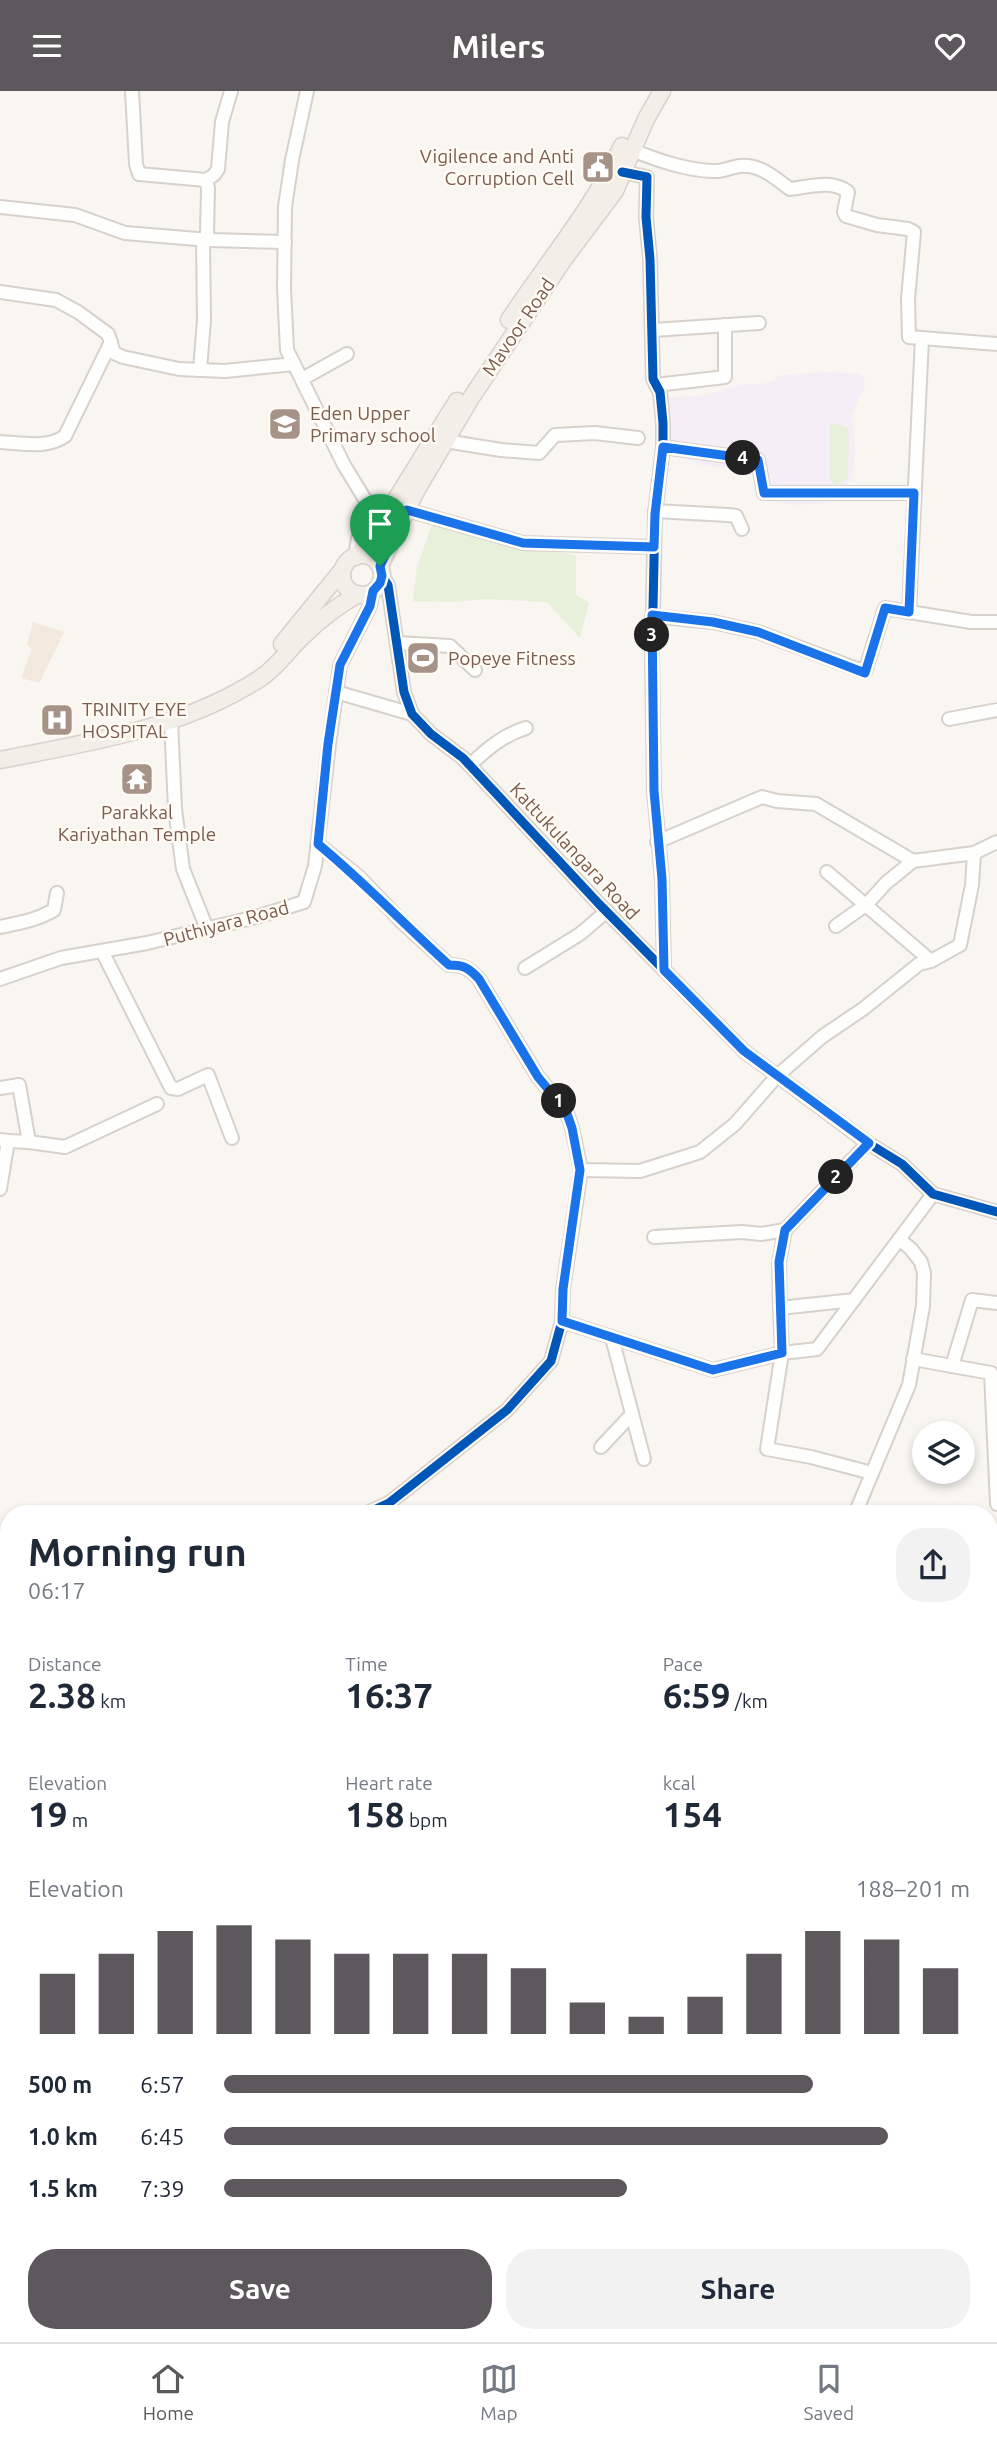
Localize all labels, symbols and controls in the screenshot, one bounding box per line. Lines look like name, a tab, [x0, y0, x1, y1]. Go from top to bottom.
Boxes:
icon: menu	[28, 27, 66, 65]
icon: heart	[931, 27, 969, 65]
text: Milers	[452, 28, 545, 64]
place label: Vigilence and Anti Corruption Cell	[420, 145, 574, 189]
public building icon: Vigilence and Anti Corruption Cell	[579, 148, 617, 186]
street label: Mavoor Road	[477, 274, 559, 380]
place label: Eden Upper Primary school	[310, 402, 436, 446]
school or university icon: Eden Upper Primary school	[266, 405, 304, 443]
pin: 4	[726, 441, 760, 475]
text: 4	[737, 446, 748, 468]
pin	[350, 494, 410, 566]
icon: arrive	[361, 505, 399, 543]
pin: 3	[634, 617, 670, 653]
text: 3	[646, 623, 657, 645]
sports icon: Popeye Fitness	[404, 639, 442, 677]
place label: Popeye Fitness	[448, 647, 576, 669]
place label: TRINITY EYE HOSPITAL	[82, 698, 187, 742]
hospital icon: TRINITY EYE HOSPITAL	[38, 701, 76, 739]
temple icon: Parakkal Kariyathan Temple	[118, 760, 156, 798]
street label: Kattukulangara Road	[506, 778, 644, 924]
place label: Parakkal Kariyathan Temple	[58, 801, 216, 845]
street label: Puthiyara Road	[161, 896, 291, 950]
pin: 1	[542, 1083, 576, 1119]
text: 1	[553, 1089, 564, 1111]
pin: 2	[818, 1159, 854, 1195]
text: 2	[830, 1165, 841, 1187]
map controls	[912, 1421, 975, 1484]
button: layers	[912, 1421, 975, 1484]
button: share	[896, 1528, 970, 1602]
text: Morning run	[28, 1531, 247, 1573]
text: 06:17	[28, 1578, 86, 1603]
text: Distance	[28, 1653, 102, 1675]
text: Time	[345, 1653, 388, 1675]
text: Pace	[663, 1653, 703, 1675]
text: 2.38	[28, 1675, 96, 1715]
text: 16:37	[345, 1675, 433, 1715]
text: 6:59	[663, 1675, 731, 1715]
text: km	[96, 1690, 126, 1712]
text: /km	[731, 1690, 768, 1712]
text: Elevation	[28, 1772, 107, 1794]
text: Heart rate	[345, 1772, 433, 1794]
text: kcal	[663, 1772, 695, 1794]
text: 19	[28, 1794, 67, 1834]
text: 158	[345, 1794, 405, 1834]
text: 154	[663, 1794, 722, 1834]
text: m	[67, 1809, 88, 1831]
text: bpm	[405, 1809, 448, 1831]
text: Elevation	[28, 1876, 124, 1901]
text: 188–201 m	[856, 1876, 970, 1901]
text: 500 m	[28, 2072, 92, 2097]
text: 6:57	[140, 2072, 185, 2097]
text: 1.0 km	[28, 2124, 98, 2149]
text: 6:45	[140, 2124, 185, 2149]
text: 1.5 km	[28, 2176, 98, 2201]
text: 7:39	[140, 2176, 185, 2201]
button: Save	[28, 2249, 492, 2329]
button: Share	[506, 2249, 970, 2329]
tab: Home	[143, 2360, 194, 2424]
tab: Map	[480, 2360, 518, 2424]
tab: Saved	[804, 2360, 854, 2424]

